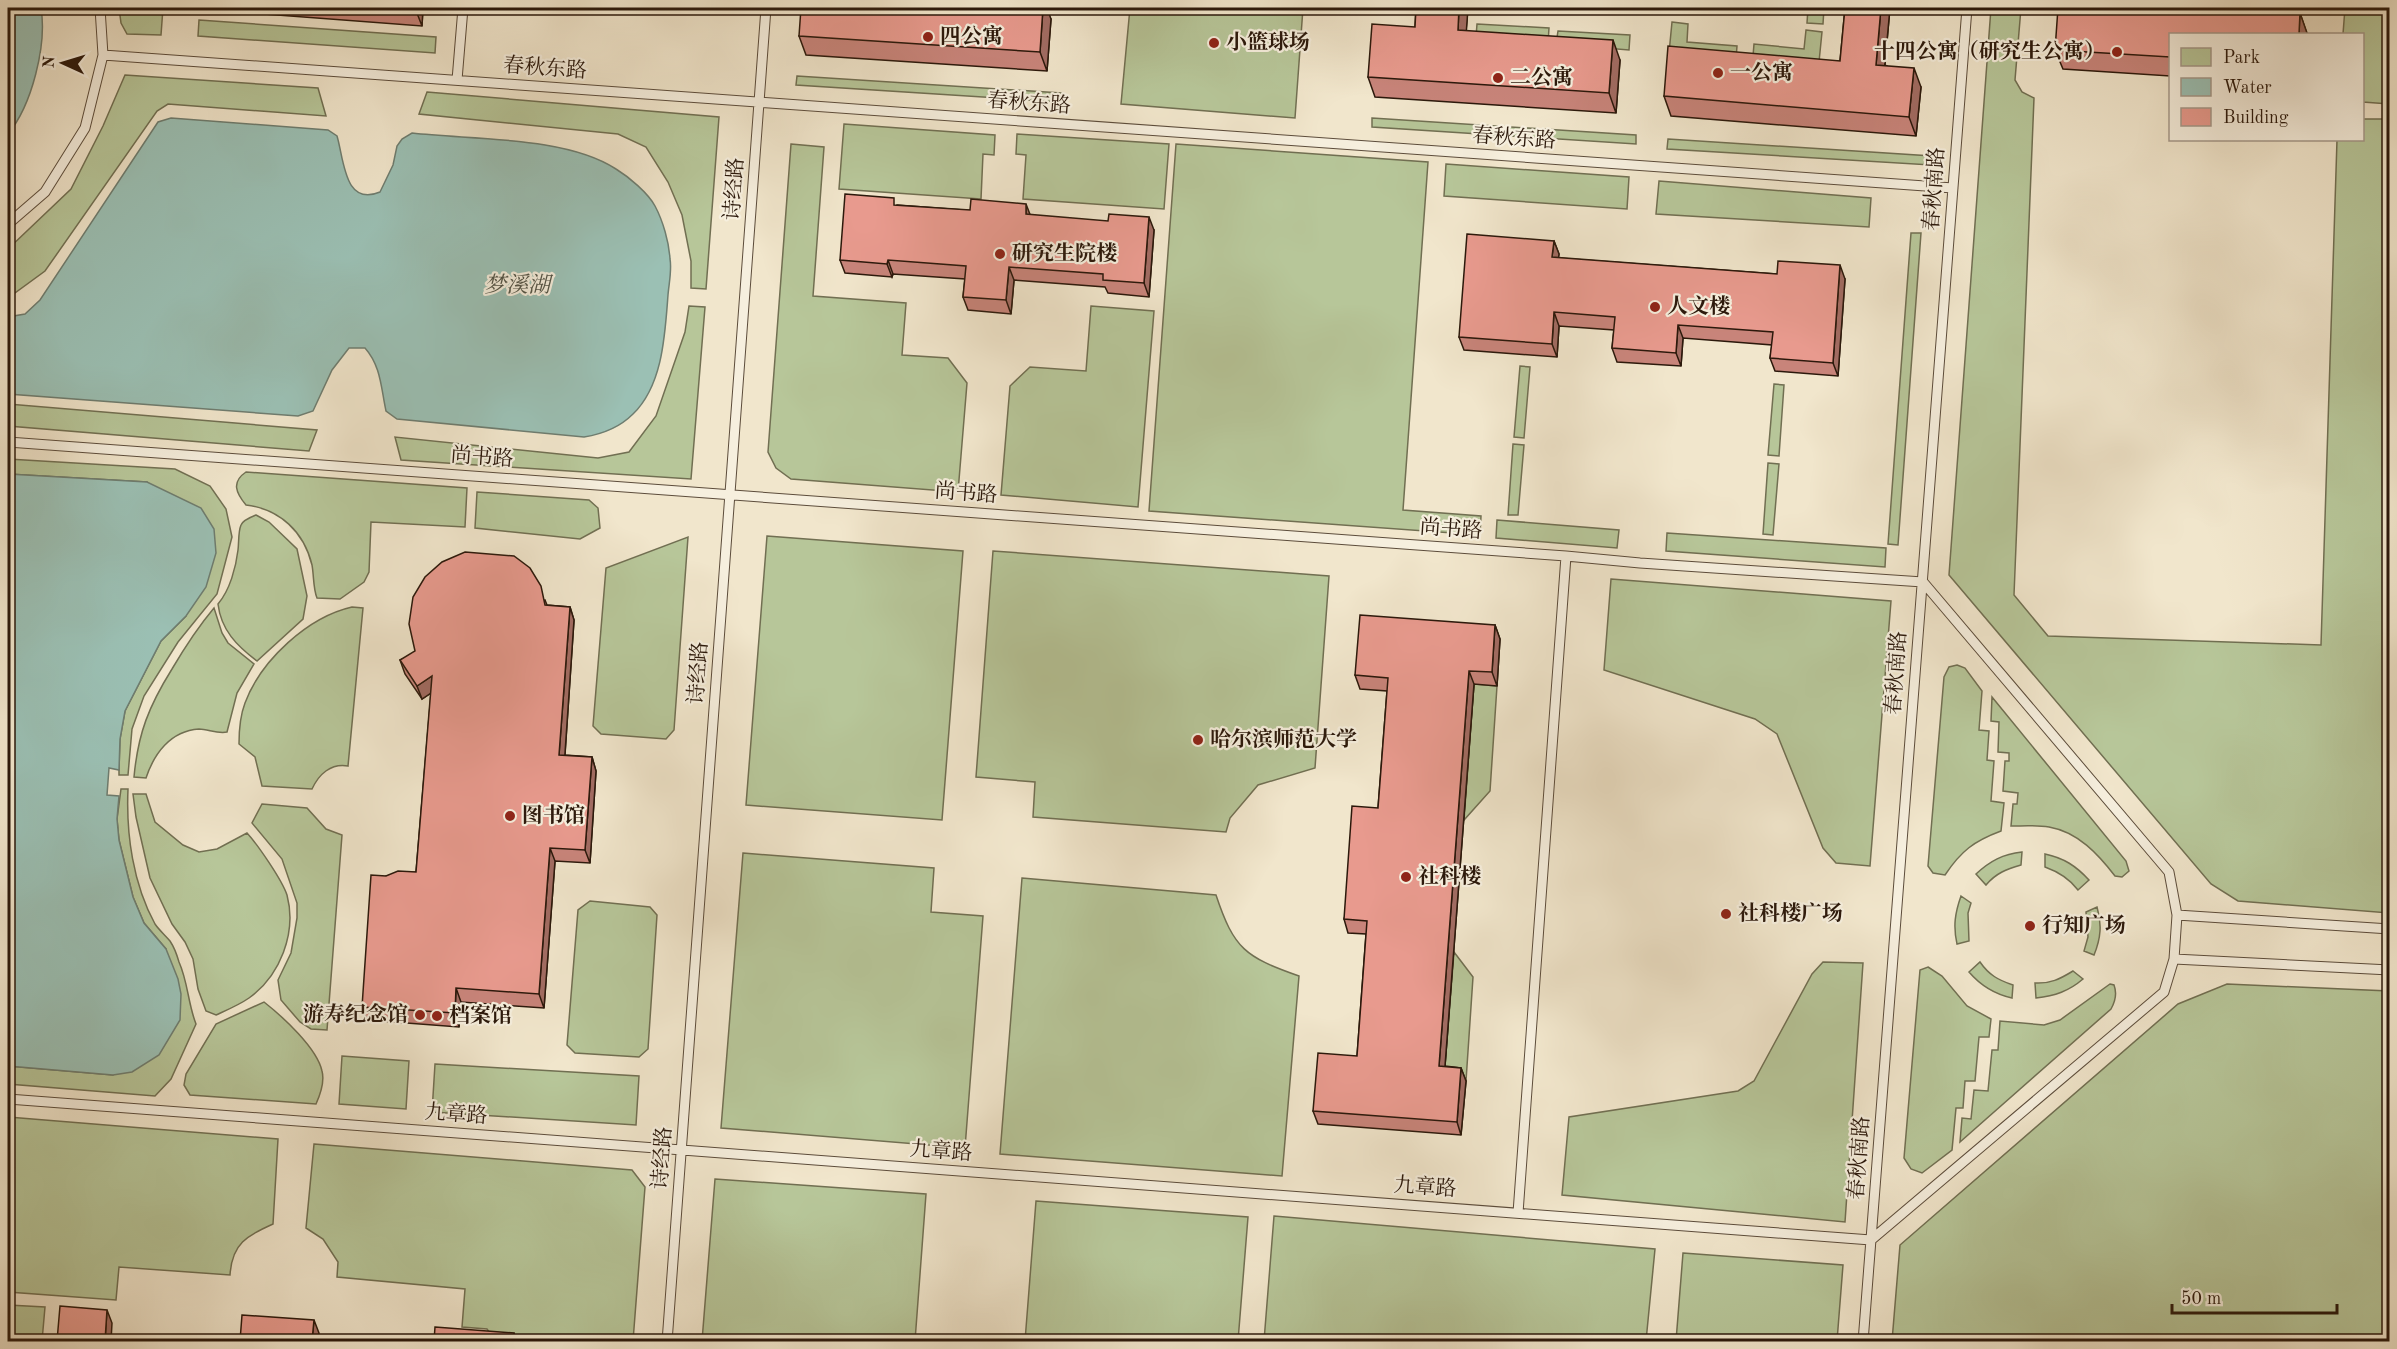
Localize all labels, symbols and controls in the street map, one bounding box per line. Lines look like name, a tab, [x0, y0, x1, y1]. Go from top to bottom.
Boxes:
place label: 四公寓	[940, 24, 1003, 48]
marker: 四公寓	[921, 30, 935, 44]
place label: 小篮球场	[1226, 30, 1310, 54]
north arrow	[33, 33, 93, 93]
legend	[2169, 33, 2364, 141]
marker: 小篮球场	[1207, 36, 1221, 50]
place label: 十四公寓（研究生公寓）	[1874, 39, 2105, 63]
marker: 十四公寓（研究生公寓）	[2110, 45, 2124, 59]
text: Park	[2223, 49, 2260, 67]
street label: 春秋东路	[502, 54, 588, 82]
text: N	[42, 55, 58, 69]
place label: 一公寓	[1730, 60, 1793, 84]
place label: 二公寓	[1510, 65, 1573, 89]
marker: 一公寓	[1711, 66, 1725, 80]
marker: 二公寓	[1491, 71, 1505, 85]
text: Water	[2223, 79, 2272, 97]
street label: 春秋东路	[986, 89, 1072, 117]
text: Building	[2223, 109, 2289, 127]
street label: 春秋东路	[1471, 124, 1557, 152]
street label: 春秋南路	[1920, 146, 1948, 232]
street label: 诗经路	[720, 157, 748, 221]
place label: 研究生院楼	[1012, 241, 1117, 265]
marker: 研究生院楼	[993, 247, 1007, 261]
water label: 梦溪湖	[484, 273, 554, 297]
place label: 人文楼	[1667, 295, 1730, 318]
marker: 人文楼	[1648, 300, 1662, 314]
street label: 尚书路	[450, 443, 514, 471]
street label: 尚书路	[934, 479, 998, 507]
street label: 尚书路	[1419, 515, 1483, 543]
street label: 春秋南路	[1882, 630, 1910, 716]
street label: 诗经路	[684, 641, 712, 705]
place label: 哈尔滨师范大学	[1210, 727, 1357, 751]
marker: 哈尔滨师范大学	[1191, 733, 1205, 747]
place label: 图书馆	[522, 803, 585, 827]
marker: 图书馆	[503, 809, 517, 823]
place label: 社科楼	[1418, 865, 1481, 888]
marker: 社科楼	[1399, 870, 1413, 884]
place label: 社科楼广场	[1738, 902, 1843, 925]
marker: 社科楼广场	[1719, 907, 1733, 921]
place label: 行知广场	[2042, 914, 2126, 937]
marker: 行知广场	[2023, 919, 2037, 933]
place label: 游寿纪念馆	[303, 1002, 408, 1026]
place label: 档案馆	[449, 1003, 512, 1027]
marker: 游寿纪念馆	[413, 1008, 427, 1022]
marker: 档案馆	[430, 1009, 444, 1023]
street label: 九章路	[424, 1099, 488, 1128]
street label: 春秋南路	[1845, 1115, 1873, 1201]
street label: 诗经路	[648, 1126, 676, 1190]
street label: 九章路	[909, 1136, 973, 1165]
street label: 九章路	[1393, 1172, 1457, 1201]
scale bar	[2172, 1277, 2337, 1315]
text: 50 m	[2181, 1290, 2221, 1308]

